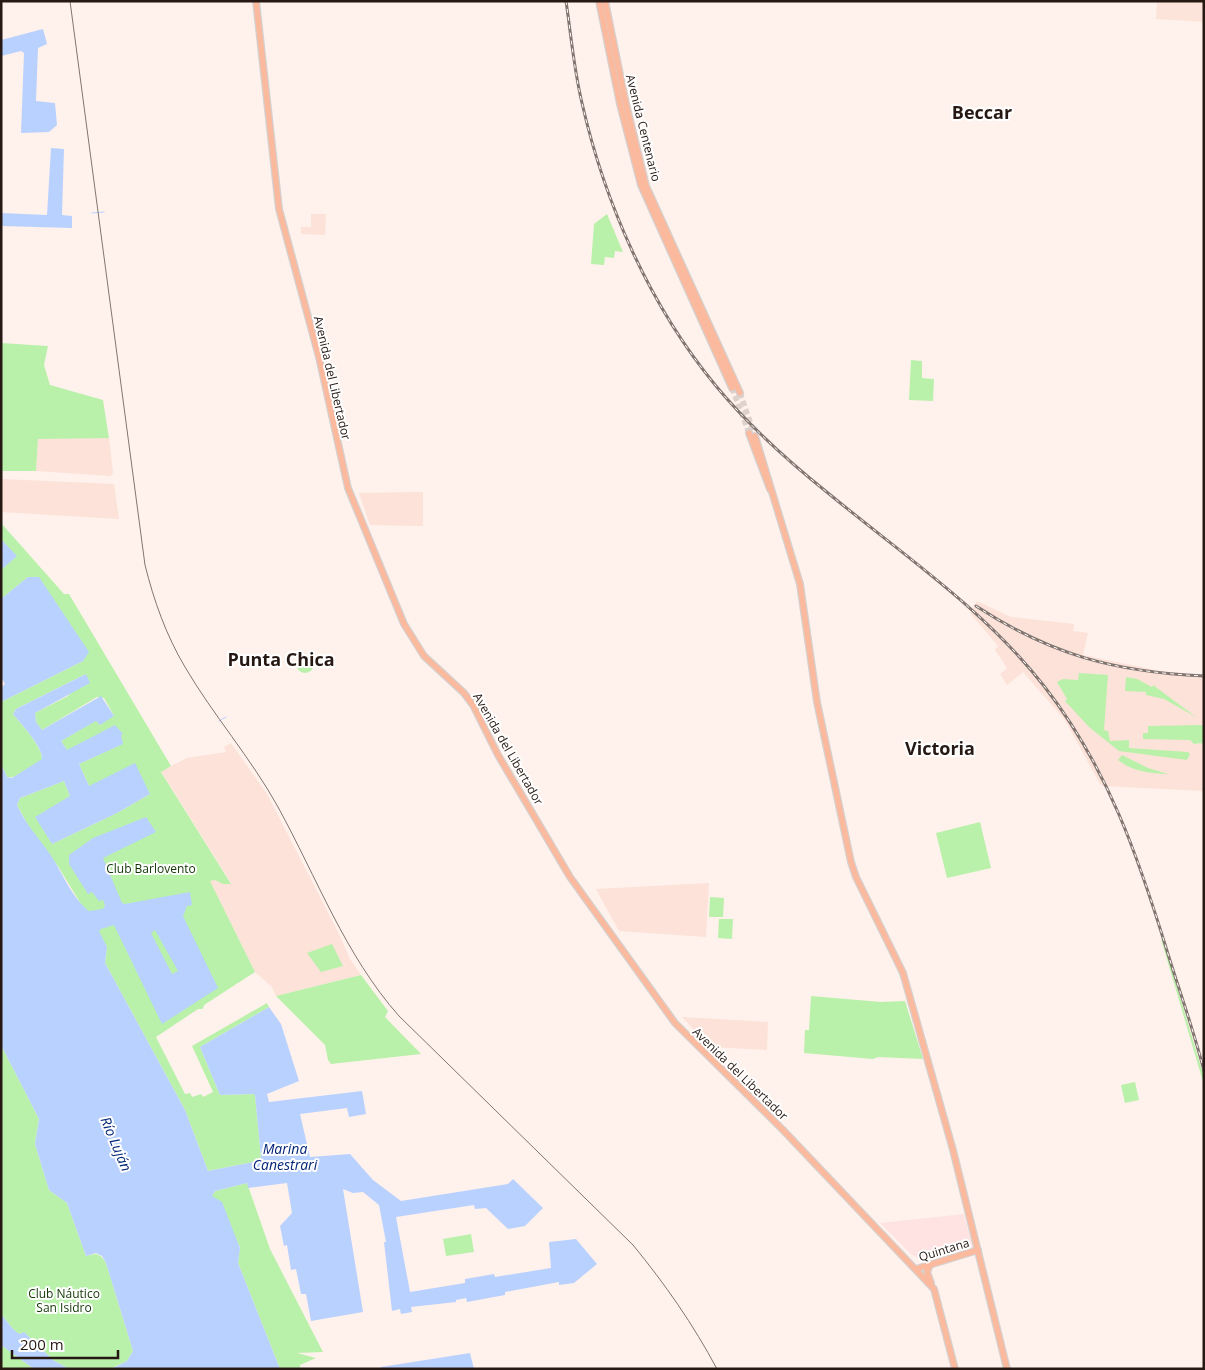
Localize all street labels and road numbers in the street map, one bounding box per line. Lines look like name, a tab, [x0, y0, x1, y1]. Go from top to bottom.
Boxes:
street label: Avenida Centenario	[622, 73, 665, 183]
street label: Avenida del Libertador	[310, 314, 355, 442]
street label: Avenida del Libertador	[469, 690, 548, 808]
street label: Avenida del Libertador	[689, 1024, 792, 1124]
street label: Quintana	[916, 1234, 971, 1265]

